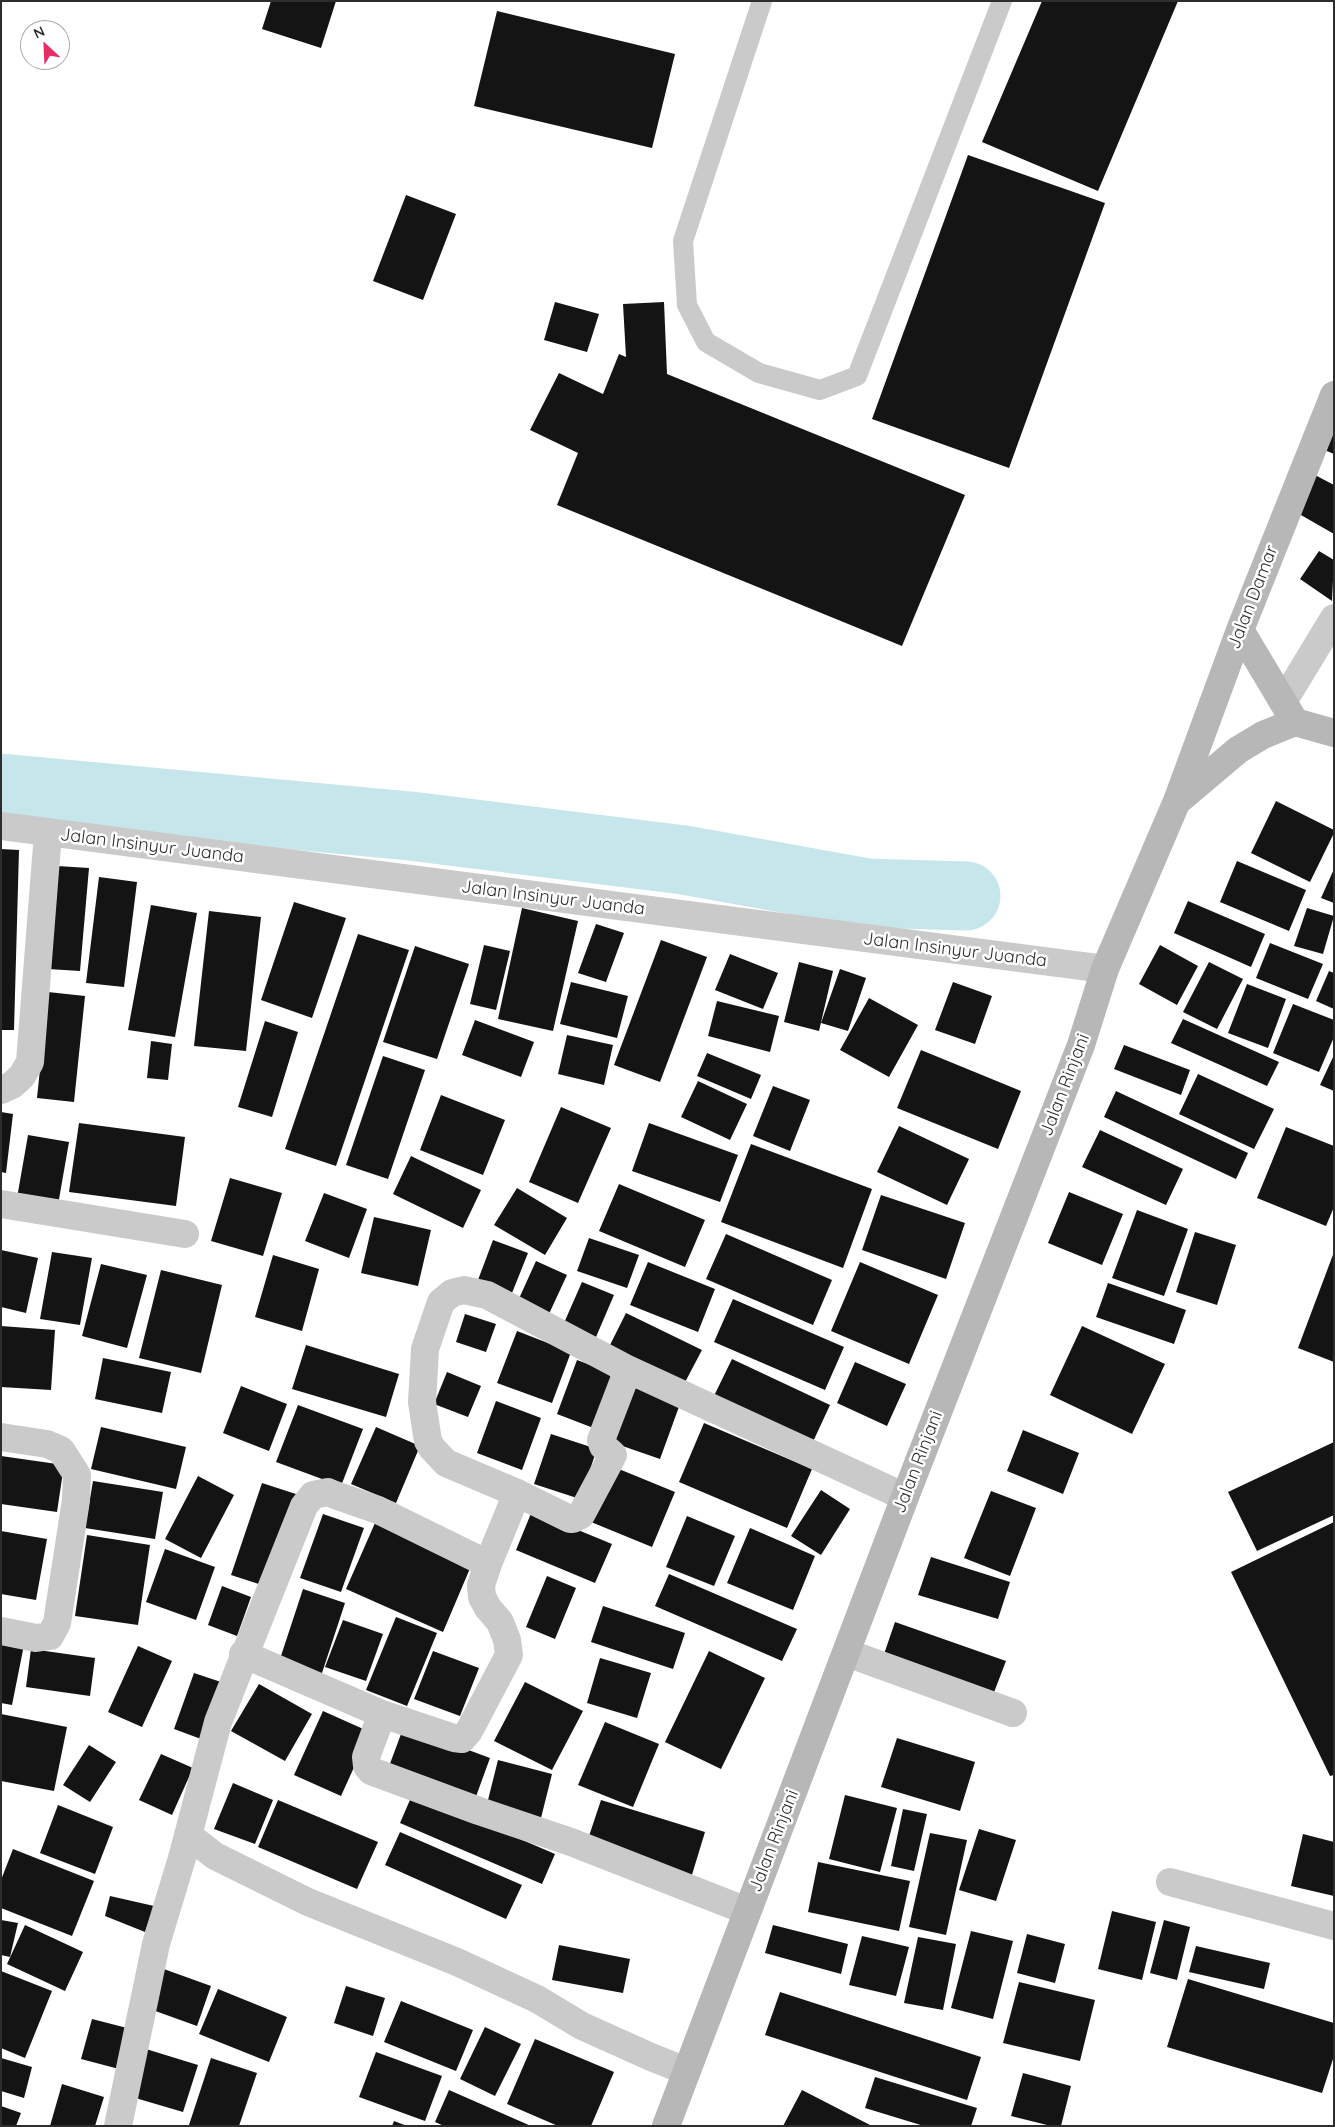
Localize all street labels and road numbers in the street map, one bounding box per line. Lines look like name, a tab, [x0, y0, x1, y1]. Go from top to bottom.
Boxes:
street label: Jalan Damar	[1223, 542, 1283, 652]
street label: Jalan Insinyur Juanda	[59, 824, 245, 868]
street label: Jalan Insinyur Juanda	[460, 876, 646, 920]
street label: Jalan Insinyur Juanda	[862, 928, 1048, 972]
street label: Jalan Rinjani	[1036, 1031, 1094, 1139]
street label: Jalan Rinjani	[889, 1408, 947, 1516]
street label: Jalan Rinjani	[745, 1787, 803, 1895]

